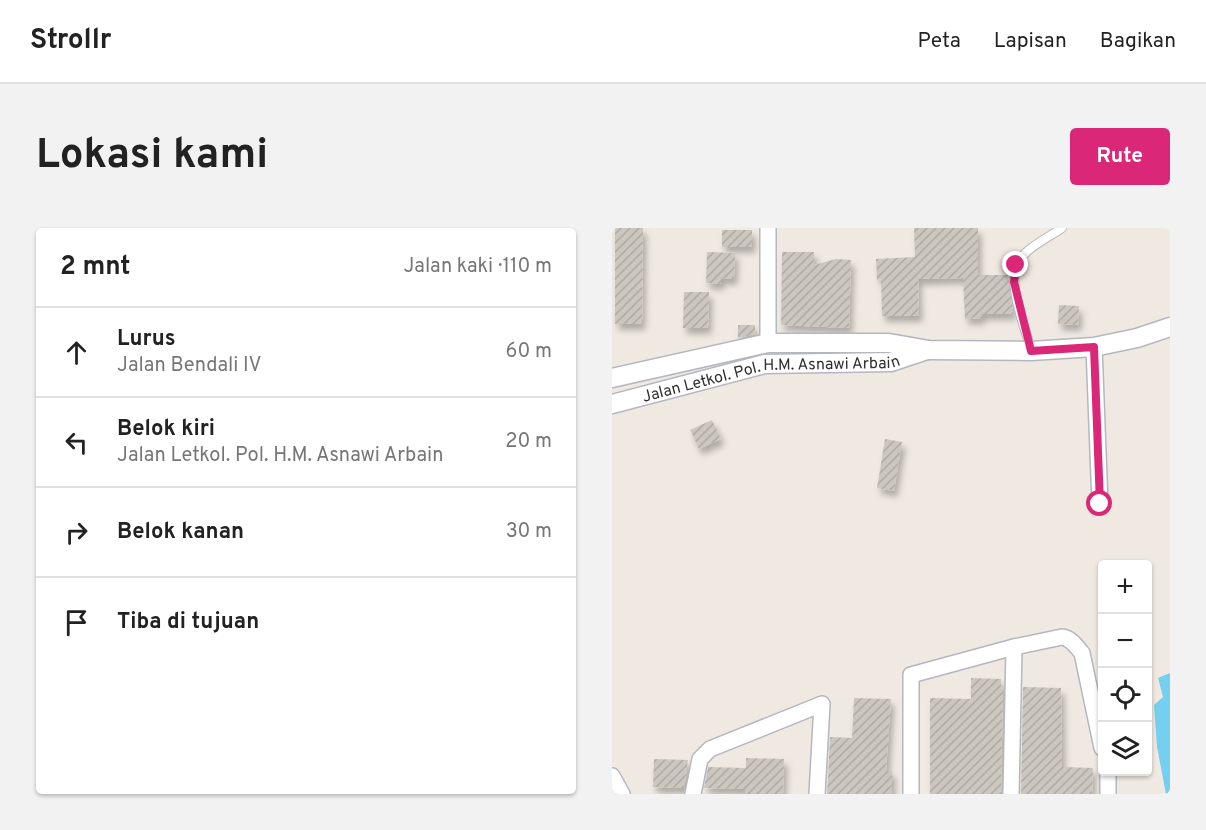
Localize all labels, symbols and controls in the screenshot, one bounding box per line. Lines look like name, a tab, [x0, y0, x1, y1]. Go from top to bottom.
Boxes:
text: Strollr	[30, 23, 112, 59]
text: Peta	[918, 28, 961, 55]
text: Lapisan	[994, 28, 1067, 55]
text: Bagikan	[1100, 28, 1176, 55]
button: Rute	[1070, 128, 1170, 185]
text: Lokasi kami	[36, 130, 268, 183]
text: 2 mnt	[60, 251, 131, 284]
route end	[1002, 251, 1028, 277]
text: Jalan kaki · 110 m	[403, 254, 552, 280]
text: Lurus	[117, 326, 176, 353]
icon: ahead	[60, 336, 93, 369]
text: 60 m	[506, 339, 552, 365]
street label: Jalan Letkol. Pol. H.M. Asnawi Arbain	[640, 352, 903, 408]
text: Jalan Bendali IV	[117, 353, 262, 379]
text: Belok kiri	[117, 416, 215, 443]
icon: left	[60, 426, 93, 459]
text: 20 m	[505, 429, 552, 455]
text: Jalan Letkol. Pol. H.M. Asnawi Arbain	[117, 443, 443, 469]
route start	[1086, 490, 1112, 516]
icon: right	[60, 516, 93, 549]
text: Belok kanan	[117, 519, 244, 546]
text: 30 m	[506, 519, 552, 545]
map controls	[1098, 560, 1152, 776]
button: +	[1098, 560, 1152, 614]
icon: arrive	[60, 606, 93, 639]
text: Tiba di tujuan	[117, 609, 259, 636]
button: −	[1098, 614, 1152, 668]
button: locate	[1098, 668, 1152, 722]
button: layers	[1098, 722, 1152, 776]

